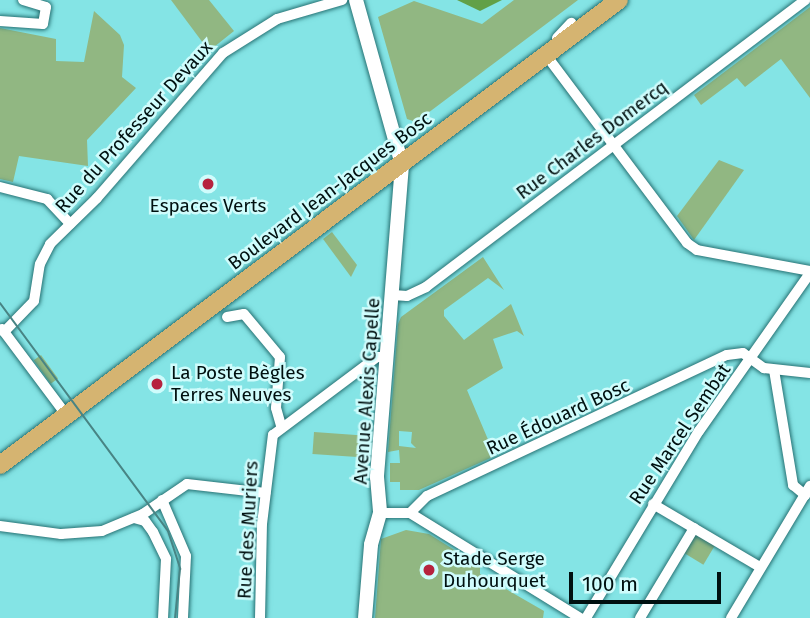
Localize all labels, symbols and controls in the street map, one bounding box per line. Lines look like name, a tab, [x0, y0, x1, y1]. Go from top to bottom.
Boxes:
street label: Rue du Professeur Devaux	[51, 36, 217, 218]
street label: Rue Charles Domercq	[512, 76, 672, 204]
street label: Boulevard Jean-Jacques Bosc	[224, 107, 436, 275]
marker: Espaces Verts	[200, 176, 216, 192]
place label: Espaces Verts	[150, 195, 266, 217]
street label: Avenue Alexis Capelle	[349, 297, 385, 485]
street label: Rue Marcel Sembat	[624, 359, 736, 509]
place label: La Poste Bègles Terres Neuves	[171, 362, 305, 406]
street label: Rue Édouard Bosc	[483, 374, 633, 460]
marker: La Poste Bègles Terres Neuves	[149, 376, 165, 392]
street label: Rue des Muriers	[233, 460, 263, 600]
place label: Stade Serge Duhourquet	[443, 548, 546, 592]
scale bar	[572, 558, 724, 602]
marker: Stade Serge Duhourquet	[421, 562, 437, 578]
text: 100 m	[582, 571, 638, 597]

